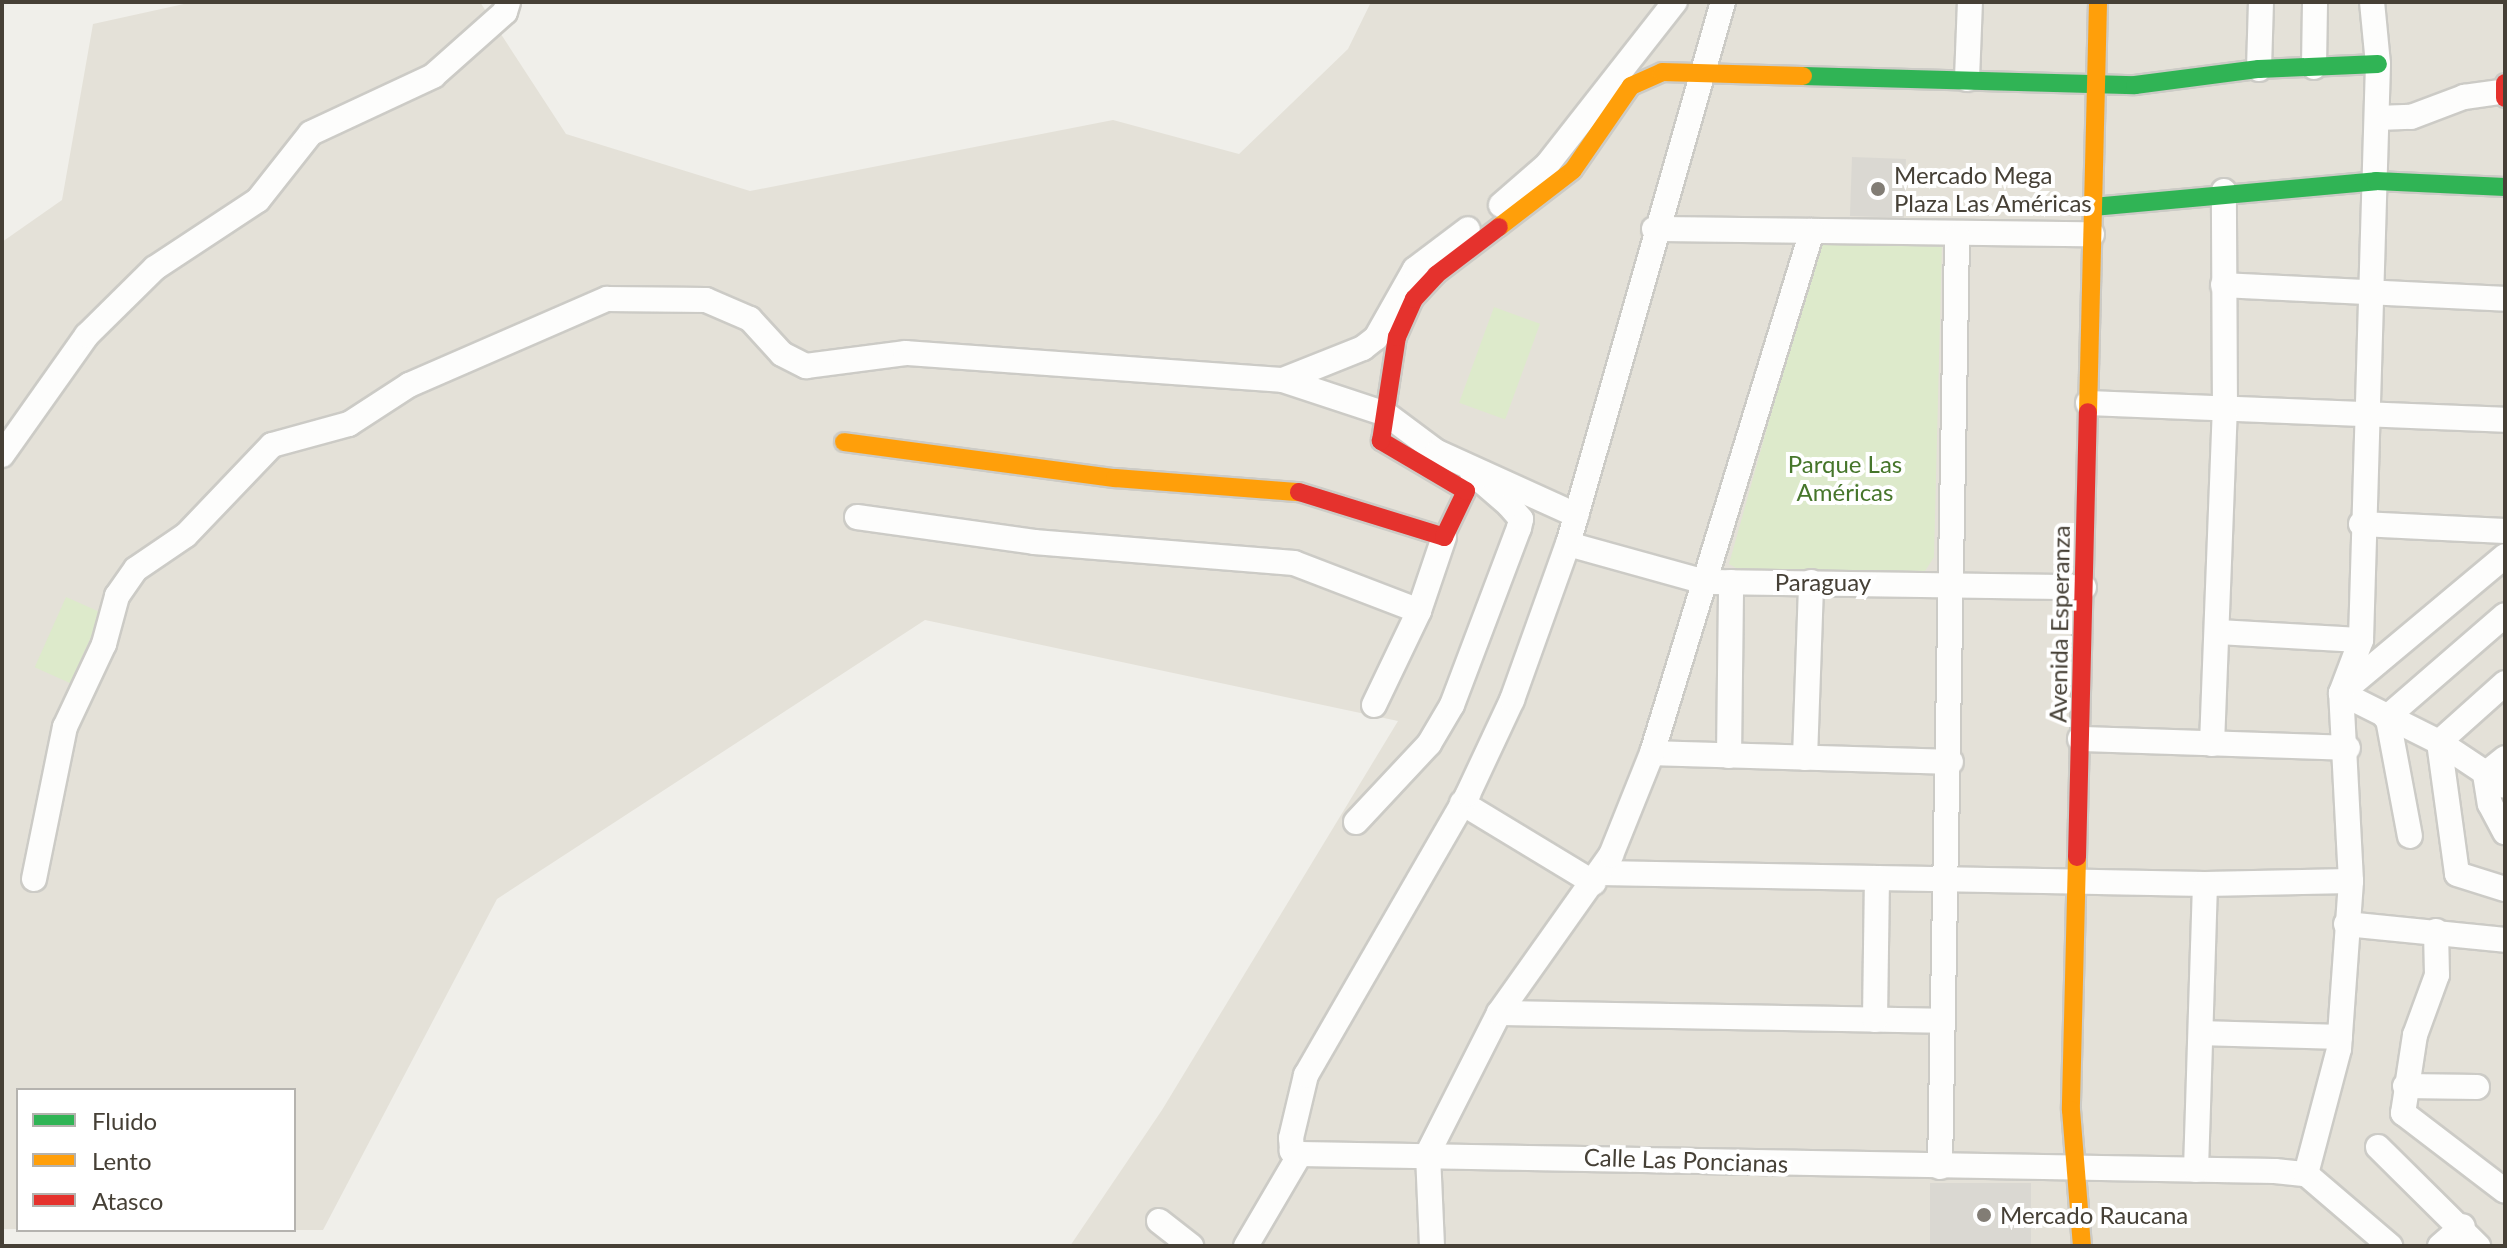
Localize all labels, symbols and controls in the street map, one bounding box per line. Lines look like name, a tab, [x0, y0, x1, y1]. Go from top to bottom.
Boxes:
place label: Mercado Mega Plaza Las Américas	[1894, 161, 2093, 217]
marker: Mercado Mega Plaza Las Américas	[1869, 180, 1887, 198]
park label: Parque Las Américas	[1788, 450, 1902, 506]
street label: Avenida Esperanza	[2043, 525, 2075, 723]
street label: Paraguay	[1775, 568, 1871, 596]
legend	[16, 1088, 296, 1232]
text: Fluido	[92, 1106, 157, 1135]
street label: Calle Las Poncianas	[1583, 1142, 1789, 1178]
text: Lento	[92, 1146, 152, 1175]
text: Atasco	[92, 1186, 163, 1215]
place label: Mercado Raucana	[2000, 1201, 2188, 1229]
marker: Mercado Raucana	[1975, 1206, 1993, 1224]

